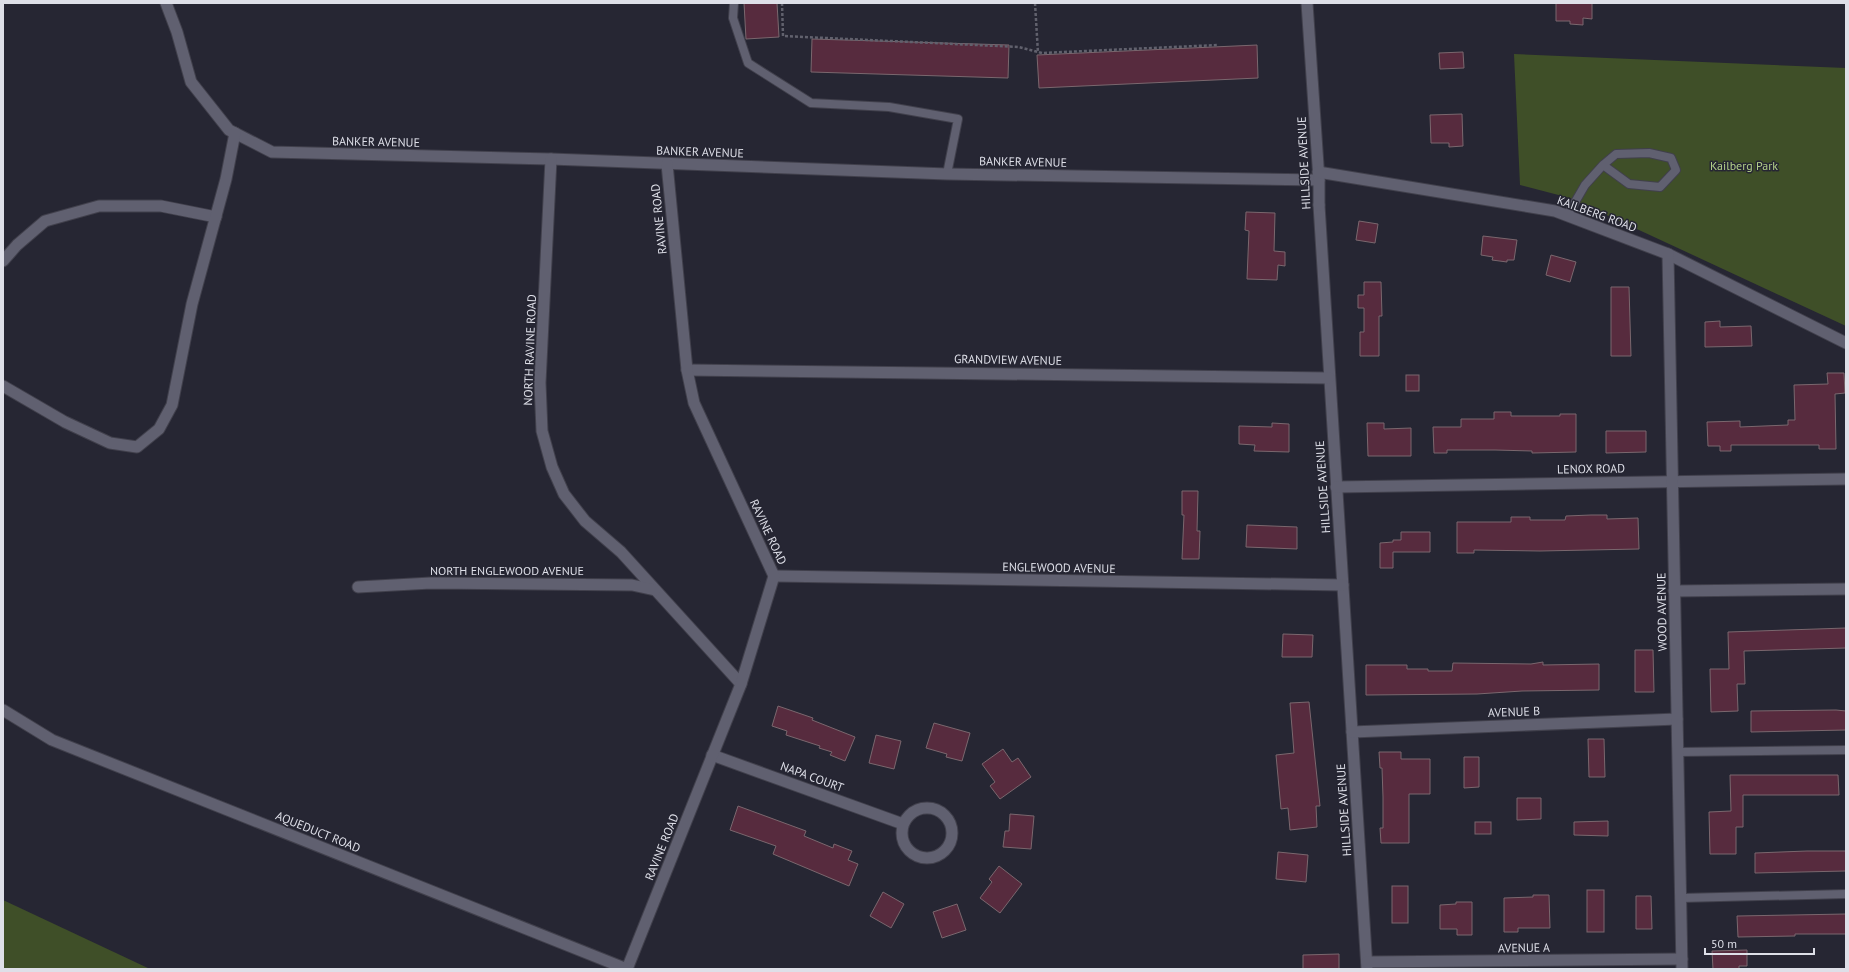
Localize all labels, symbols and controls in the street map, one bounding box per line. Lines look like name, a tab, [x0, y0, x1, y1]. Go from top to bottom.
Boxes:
street label: HILLSIDE AVENUE	[1294, 116, 1313, 210]
street label: BANKER AVENUE	[332, 133, 420, 150]
street label: BANKER AVENUE	[656, 142, 744, 161]
street label: BANKER AVENUE	[979, 153, 1067, 170]
park label: Kailberg Park	[1710, 158, 1778, 173]
street label: RAVINE ROAD	[647, 183, 670, 255]
street label: KAILBERG ROAD	[1555, 192, 1639, 235]
street label: NORTH RAVINE ROAD	[520, 294, 539, 406]
street label: GRANDVIEW AVENUE	[954, 351, 1062, 368]
street label: HILLSIDE AVENUE	[1312, 440, 1333, 534]
street label: LENOX ROAD	[1557, 460, 1625, 477]
street label: RAVINE ROAD	[747, 497, 790, 567]
street label: ENGLEWOOD AVENUE	[1002, 559, 1116, 576]
street label: NORTH ENGLEWOOD AVENUE	[430, 563, 584, 578]
street label: WOOD AVENUE	[1653, 572, 1670, 652]
street label: AVENUE B	[1488, 703, 1540, 720]
street label: NAPA COURT	[778, 758, 846, 795]
street label: HILLSIDE AVENUE	[1333, 763, 1354, 857]
street label: AQUEDUCT ROAD	[274, 808, 363, 855]
street label: RAVINE ROAD	[641, 811, 682, 882]
scale bar	[1705, 930, 1814, 956]
text: 50 m	[1711, 936, 1737, 951]
street label: AVENUE A	[1498, 940, 1550, 955]

